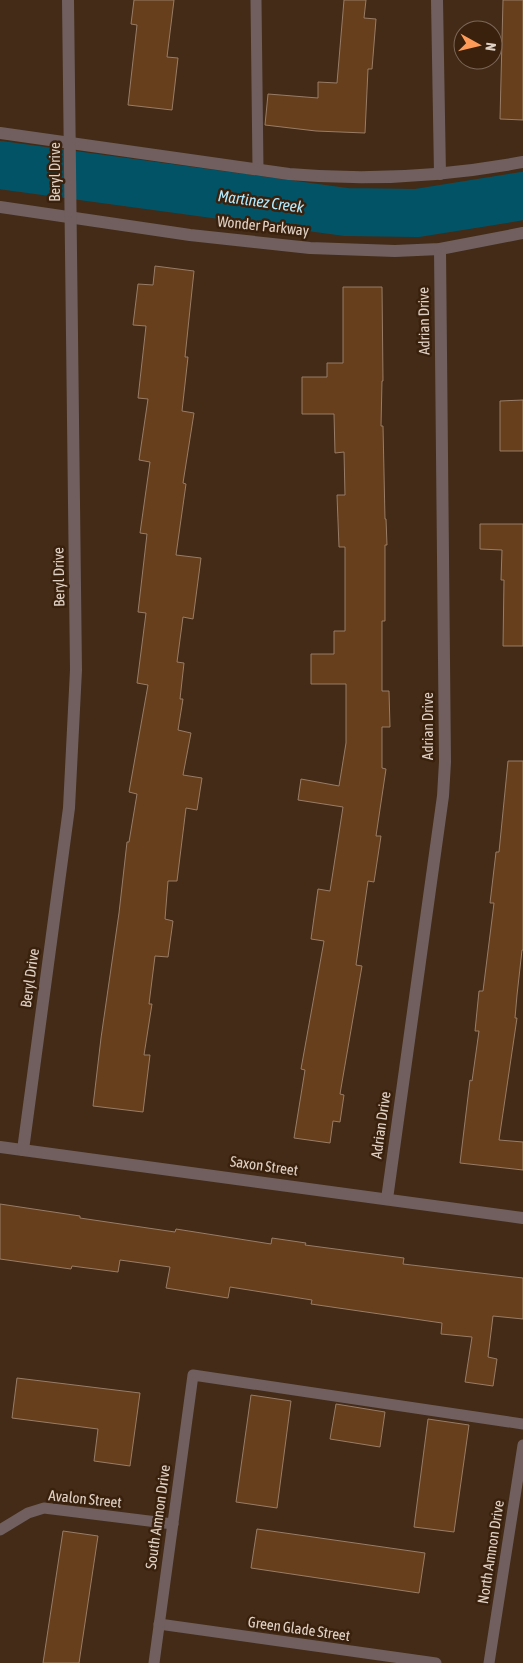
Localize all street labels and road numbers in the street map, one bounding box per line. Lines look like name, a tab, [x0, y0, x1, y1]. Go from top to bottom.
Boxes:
street label: Beryl Drive	[46, 142, 63, 202]
street label: Wonder Parkway	[216, 212, 310, 239]
street label: Adrian Drive	[414, 287, 433, 355]
street label: Beryl Drive	[49, 547, 68, 607]
street label: Adrian Drive	[419, 692, 436, 760]
street label: Beryl Drive	[17, 947, 42, 1009]
street label: Adrian Drive	[367, 1090, 394, 1160]
street label: Saxon Street	[229, 1152, 299, 1179]
street label: South Amnon Drive	[142, 1463, 173, 1570]
street label: Avalon Street	[48, 1486, 122, 1511]
street label: North Amnon Drive	[474, 1499, 507, 1605]
street label: Green Glade Street	[247, 1613, 351, 1644]

